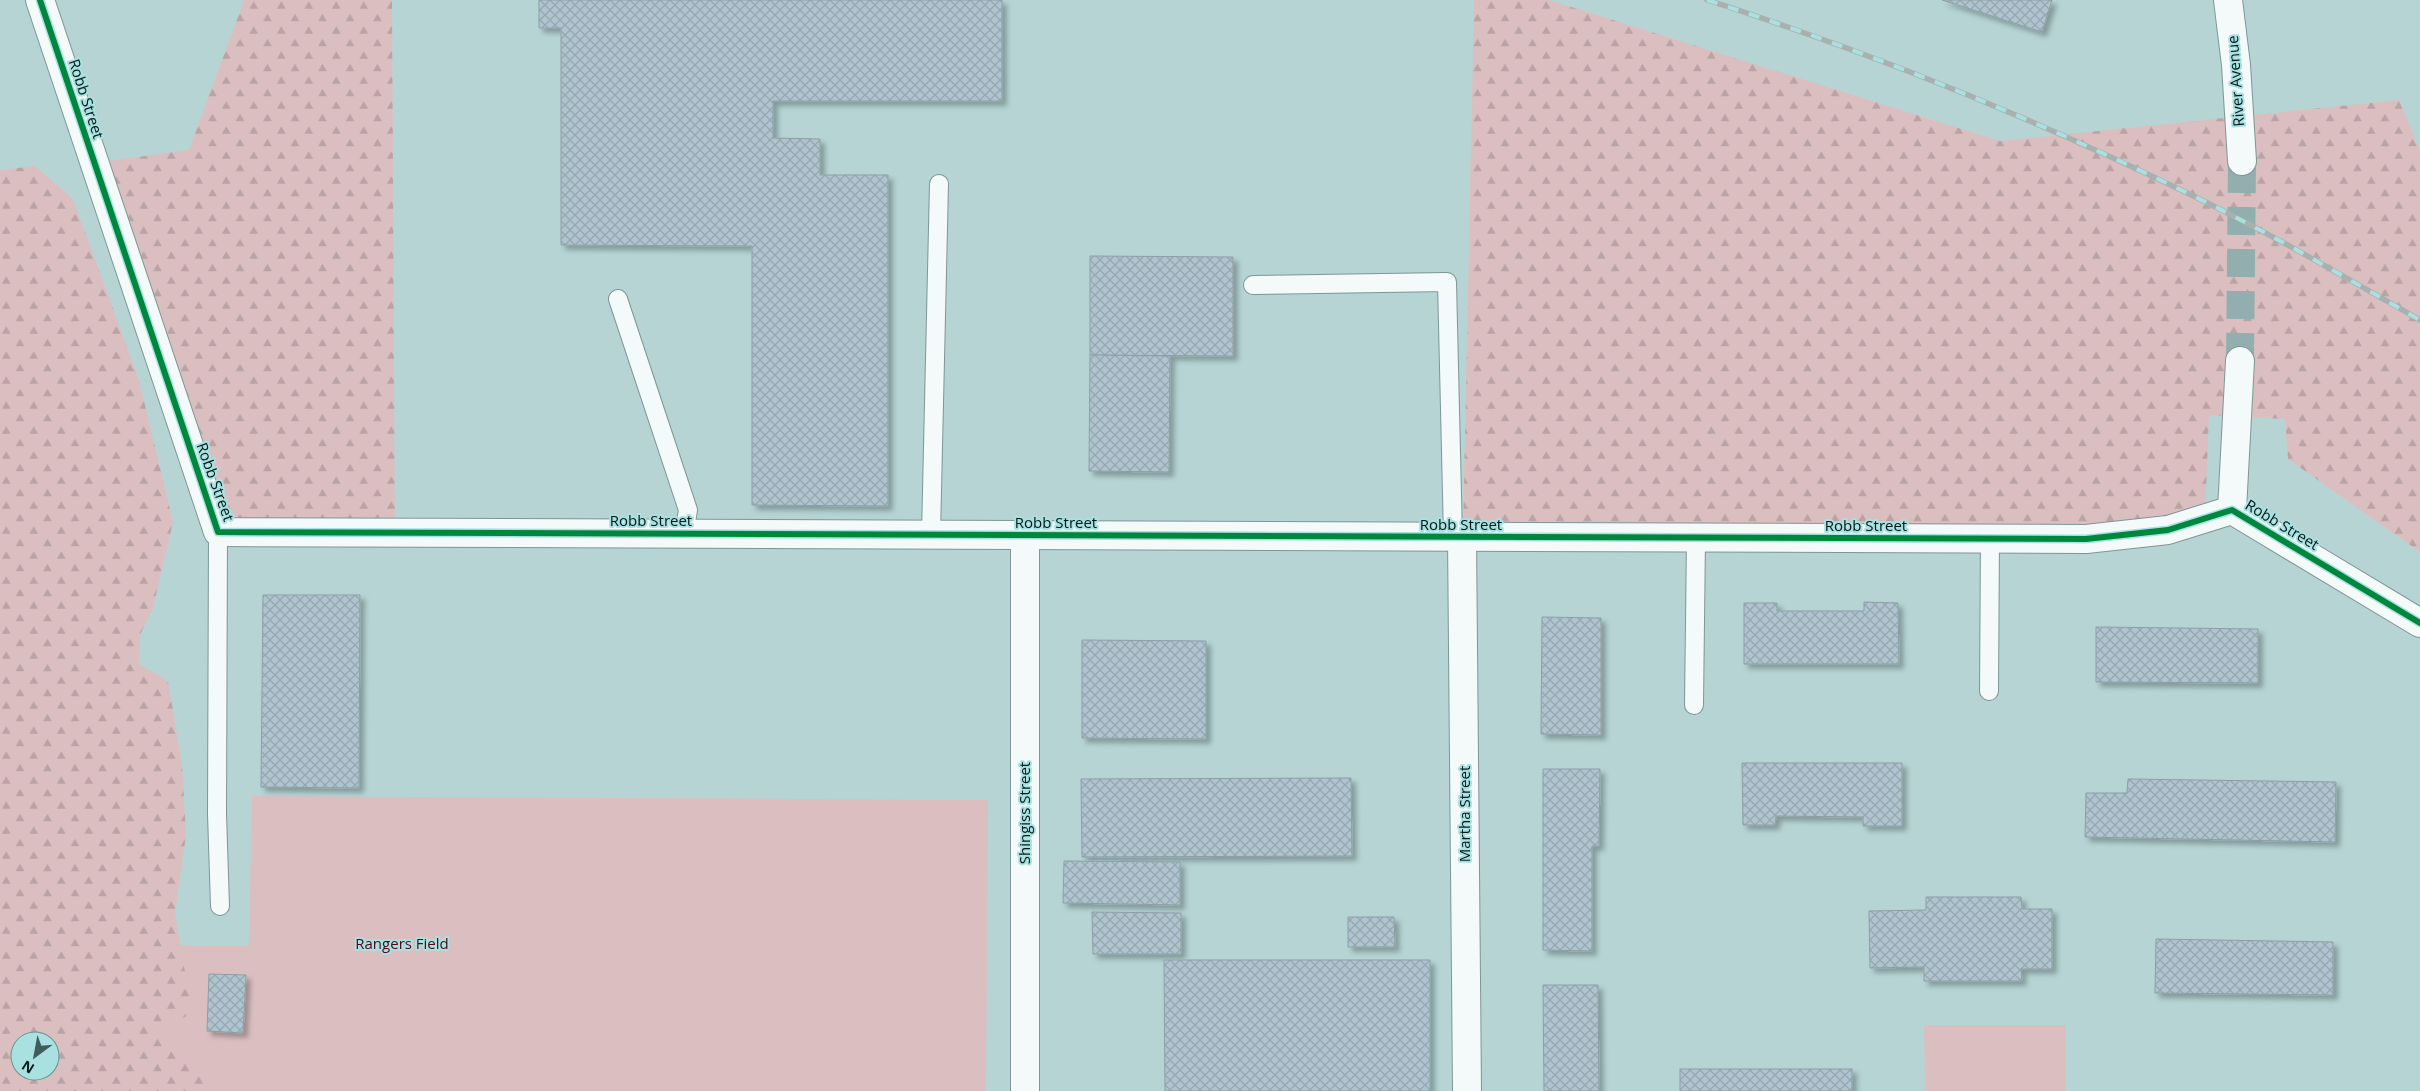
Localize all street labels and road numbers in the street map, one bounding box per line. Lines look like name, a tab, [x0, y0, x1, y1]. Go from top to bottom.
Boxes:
street label: River Avenue	[2222, 35, 2248, 127]
street label: Robb Street	[65, 56, 109, 141]
street label: Robb Street	[192, 440, 239, 524]
street label: Robb Street	[2242, 494, 2323, 554]
street label: Robb Street	[610, 510, 692, 530]
street label: Robb Street	[1015, 512, 1097, 532]
street label: Robb Street	[1420, 514, 1502, 534]
street label: Robb Street	[1825, 515, 1907, 535]
street label: Shingiss Street	[1014, 762, 1034, 864]
street label: Martha Street	[1454, 766, 1474, 862]

